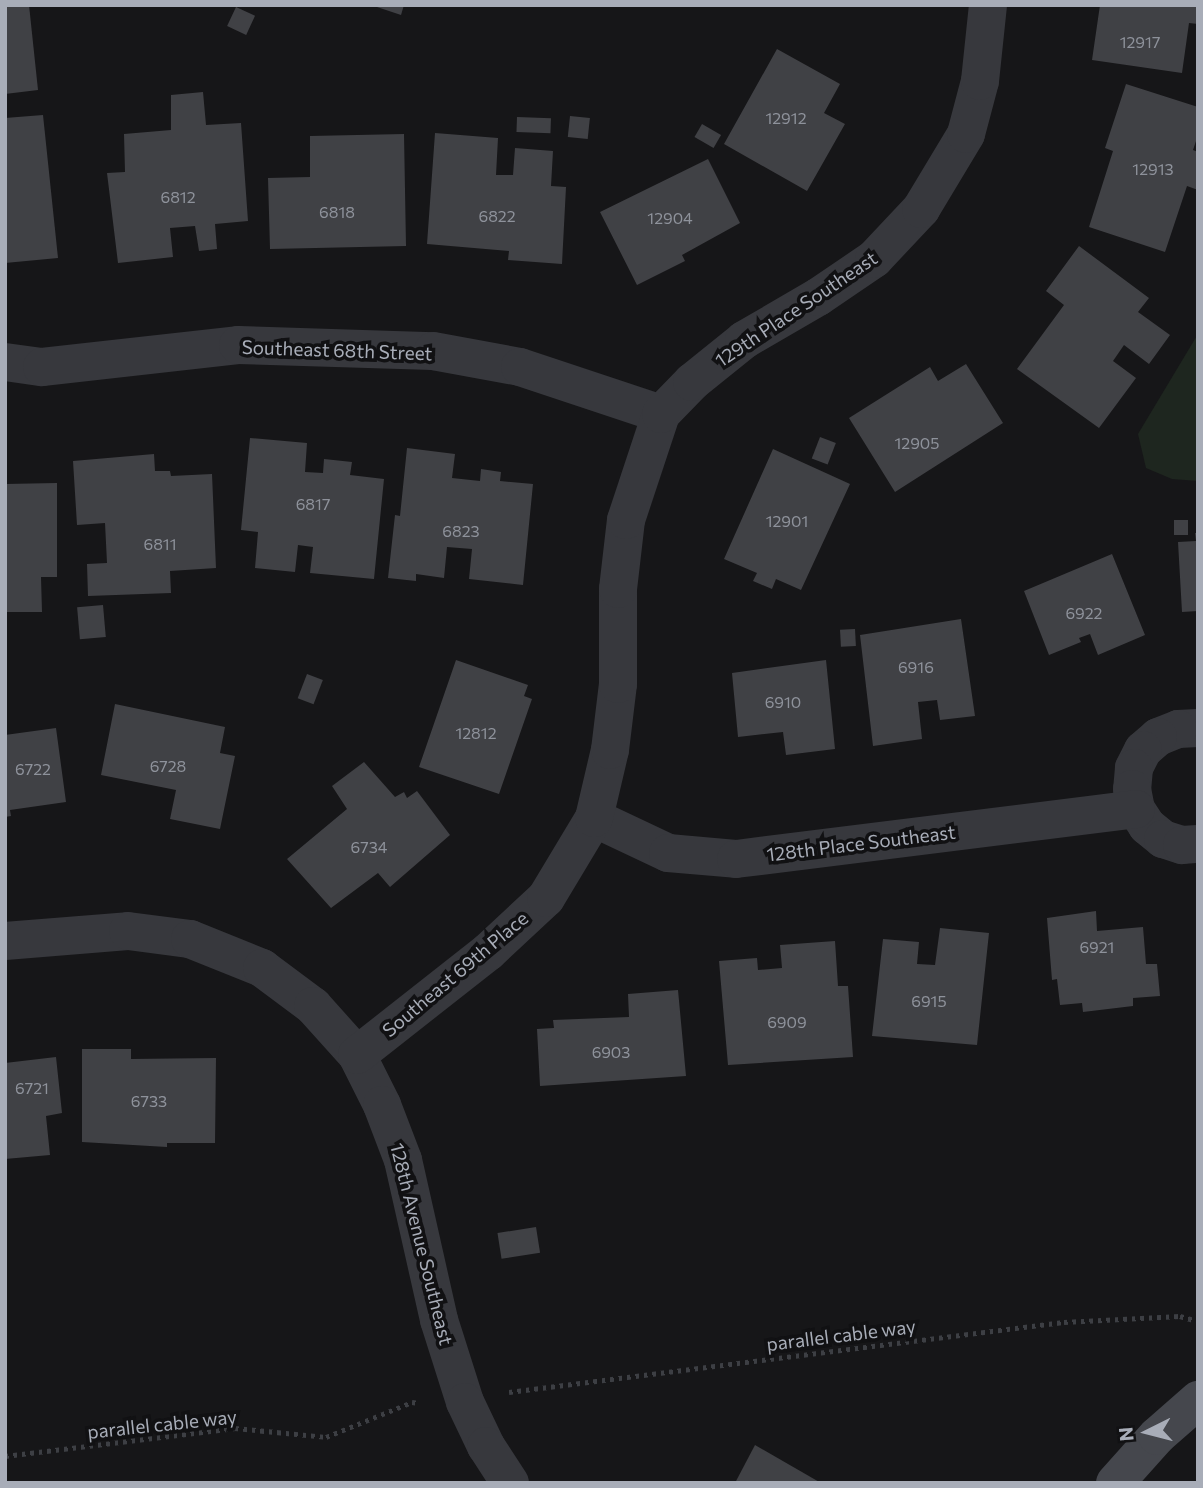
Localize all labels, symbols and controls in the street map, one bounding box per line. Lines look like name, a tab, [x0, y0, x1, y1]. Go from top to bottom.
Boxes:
house number: 12917	[1120, 32, 1160, 52]
house number: 12912	[765, 108, 807, 128]
house number: 12913	[1132, 159, 1174, 179]
house number: 6812	[160, 187, 196, 207]
house number: 6818	[319, 202, 355, 222]
house number: 6822	[478, 206, 516, 226]
house number: 12904	[647, 208, 693, 228]
street label: 129th Place Southeast	[711, 246, 881, 372]
street label: Southeast 68th Street	[241, 335, 433, 365]
house number: 12905	[894, 433, 940, 453]
house number: 6817	[296, 494, 330, 514]
house number: 12901	[766, 511, 808, 531]
house number: 6823	[442, 521, 480, 541]
house number: 6811	[143, 534, 177, 554]
house number: 6922	[1066, 603, 1102, 623]
house number: 6916	[898, 657, 934, 677]
house number: 6910	[765, 692, 801, 712]
house number: 12812	[455, 723, 497, 743]
house number: 6728	[150, 756, 186, 776]
house number: 6722	[15, 759, 51, 779]
street label: 128th Place Southeast	[765, 820, 957, 866]
house number: 6734	[351, 837, 387, 857]
street label: Southeast 69th Place	[378, 906, 532, 1042]
house number: 6921	[1080, 937, 1114, 957]
house number: 6915	[911, 991, 947, 1011]
house number: 6909	[767, 1012, 807, 1032]
house number: 6903	[592, 1042, 630, 1062]
house number: 6721	[15, 1078, 49, 1098]
house number: 6733	[131, 1091, 167, 1111]
street label: 128th Avenue Southeast	[386, 1141, 458, 1347]
street label: parallel cable way	[765, 1315, 917, 1355]
north arrow	[1112, 1397, 1182, 1467]
street label: parallel cable way	[86, 1405, 238, 1443]
text: N	[1113, 1426, 1138, 1443]

